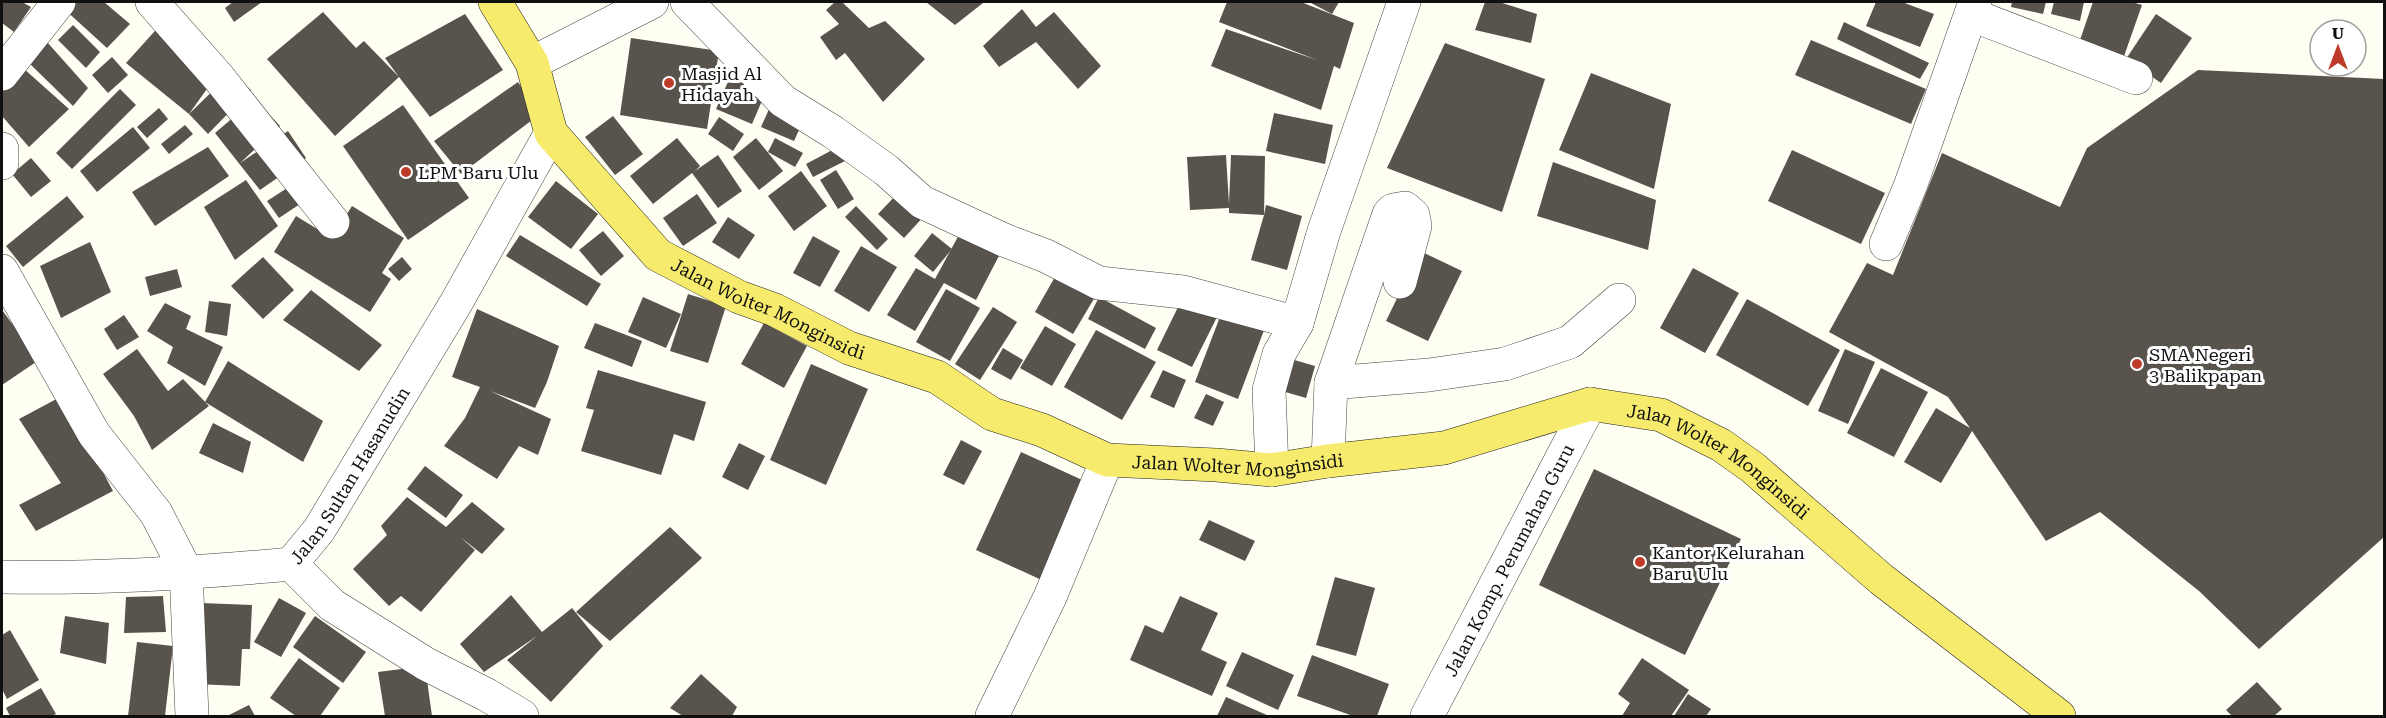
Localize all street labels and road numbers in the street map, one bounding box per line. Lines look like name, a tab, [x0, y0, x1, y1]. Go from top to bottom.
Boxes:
street label: Jalan Wolter Monginsidi	[668, 253, 868, 363]
street label: Jalan Sultan Hasanudin	[285, 383, 414, 568]
street label: Jalan Wolter Monginsidi	[1626, 399, 1814, 523]
street label: Jalan Komp. Perumahan Guru	[1439, 440, 1578, 680]
street label: Jalan Wolter Monginsidi	[1131, 449, 1345, 481]

